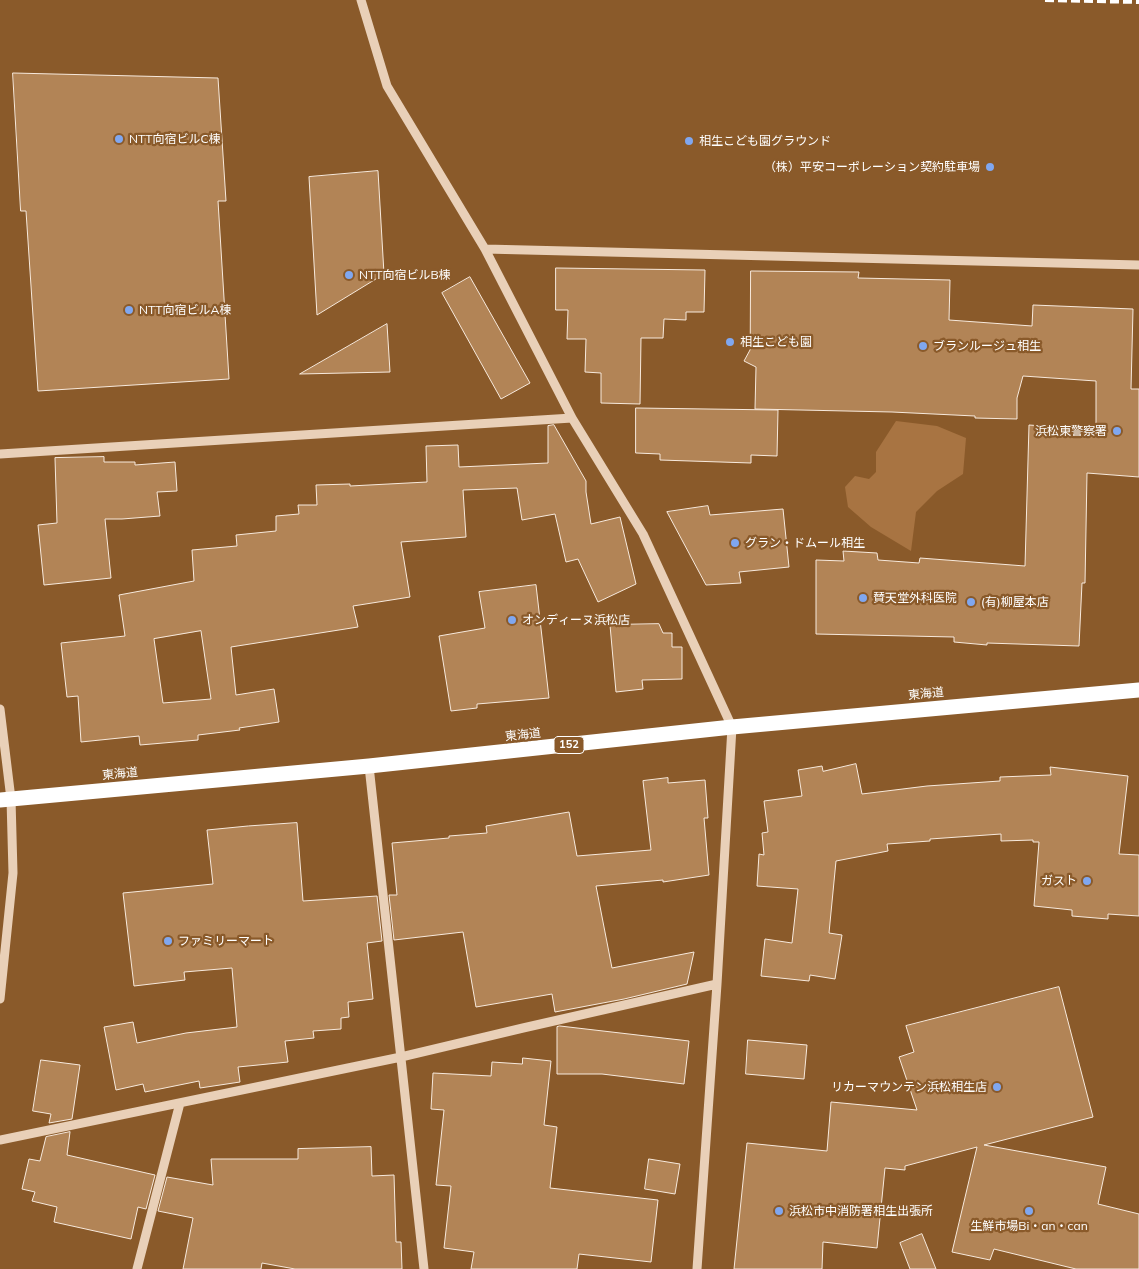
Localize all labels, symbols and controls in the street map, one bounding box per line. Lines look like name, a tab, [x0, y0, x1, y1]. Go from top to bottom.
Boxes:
place label: NTT向宿ビルC棟	[129, 132, 221, 146]
marker: NTT向宿ビルC棟	[113, 133, 125, 145]
place label: 相生こども園グラウンド	[699, 134, 831, 148]
marker: 相生こども園グラウンド	[683, 135, 695, 147]
place label: （株）平安コーポレーション契約駐車場	[764, 160, 980, 174]
marker: （株）平安コーポレーション契約駐車場	[984, 161, 996, 173]
place label: NTT向宿ビルB棟	[359, 268, 451, 282]
marker: NTT向宿ビルB棟	[343, 269, 355, 281]
place label: NTT向宿ビルA棟	[139, 303, 231, 317]
marker: NTT向宿ビルA棟	[123, 304, 135, 316]
place label: 相生こども園	[740, 335, 812, 349]
marker: 相生こども園	[724, 336, 736, 348]
place label: ブランルージュ相生	[933, 339, 1041, 353]
marker: ブランルージュ相生	[917, 340, 929, 352]
place label: 浜松東警察署	[1035, 424, 1107, 438]
marker: 浜松東警察署	[1111, 425, 1123, 437]
place label: グラン・ドムール相生	[745, 536, 865, 550]
marker: グラン・ドムール相生	[729, 537, 741, 549]
place label: 賛天堂外科医院	[873, 591, 957, 605]
marker: 賛天堂外科医院	[857, 592, 869, 604]
place label: (有)柳屋本店	[981, 595, 1049, 609]
marker: (有)柳屋本店	[965, 596, 977, 608]
place label: オンディーヌ浜松店	[522, 613, 630, 627]
marker: オンディーヌ浜松店	[506, 614, 518, 626]
street label: 東海道	[907, 685, 945, 703]
street label: 東海道	[504, 726, 542, 744]
road number: 152	[554, 736, 584, 754]
street label: 東海道	[101, 765, 139, 783]
place label: ガスト	[1041, 874, 1077, 888]
marker: ガスト	[1081, 875, 1093, 887]
place label: ファミリーマート	[178, 934, 274, 948]
marker: ファミリーマート	[162, 935, 174, 947]
place label: リカーマウンテン浜松相生店	[831, 1080, 987, 1094]
marker: リカーマウンテン浜松相生店	[991, 1081, 1003, 1093]
place label: 浜松市中消防署相生出張所	[789, 1204, 933, 1218]
marker: 浜松市中消防署相生出張所	[773, 1205, 785, 1217]
marker: 生鮮市場Bi・an・can	[1023, 1205, 1035, 1217]
place label: 生鮮市場Bi・an・can	[970, 1219, 1088, 1233]

